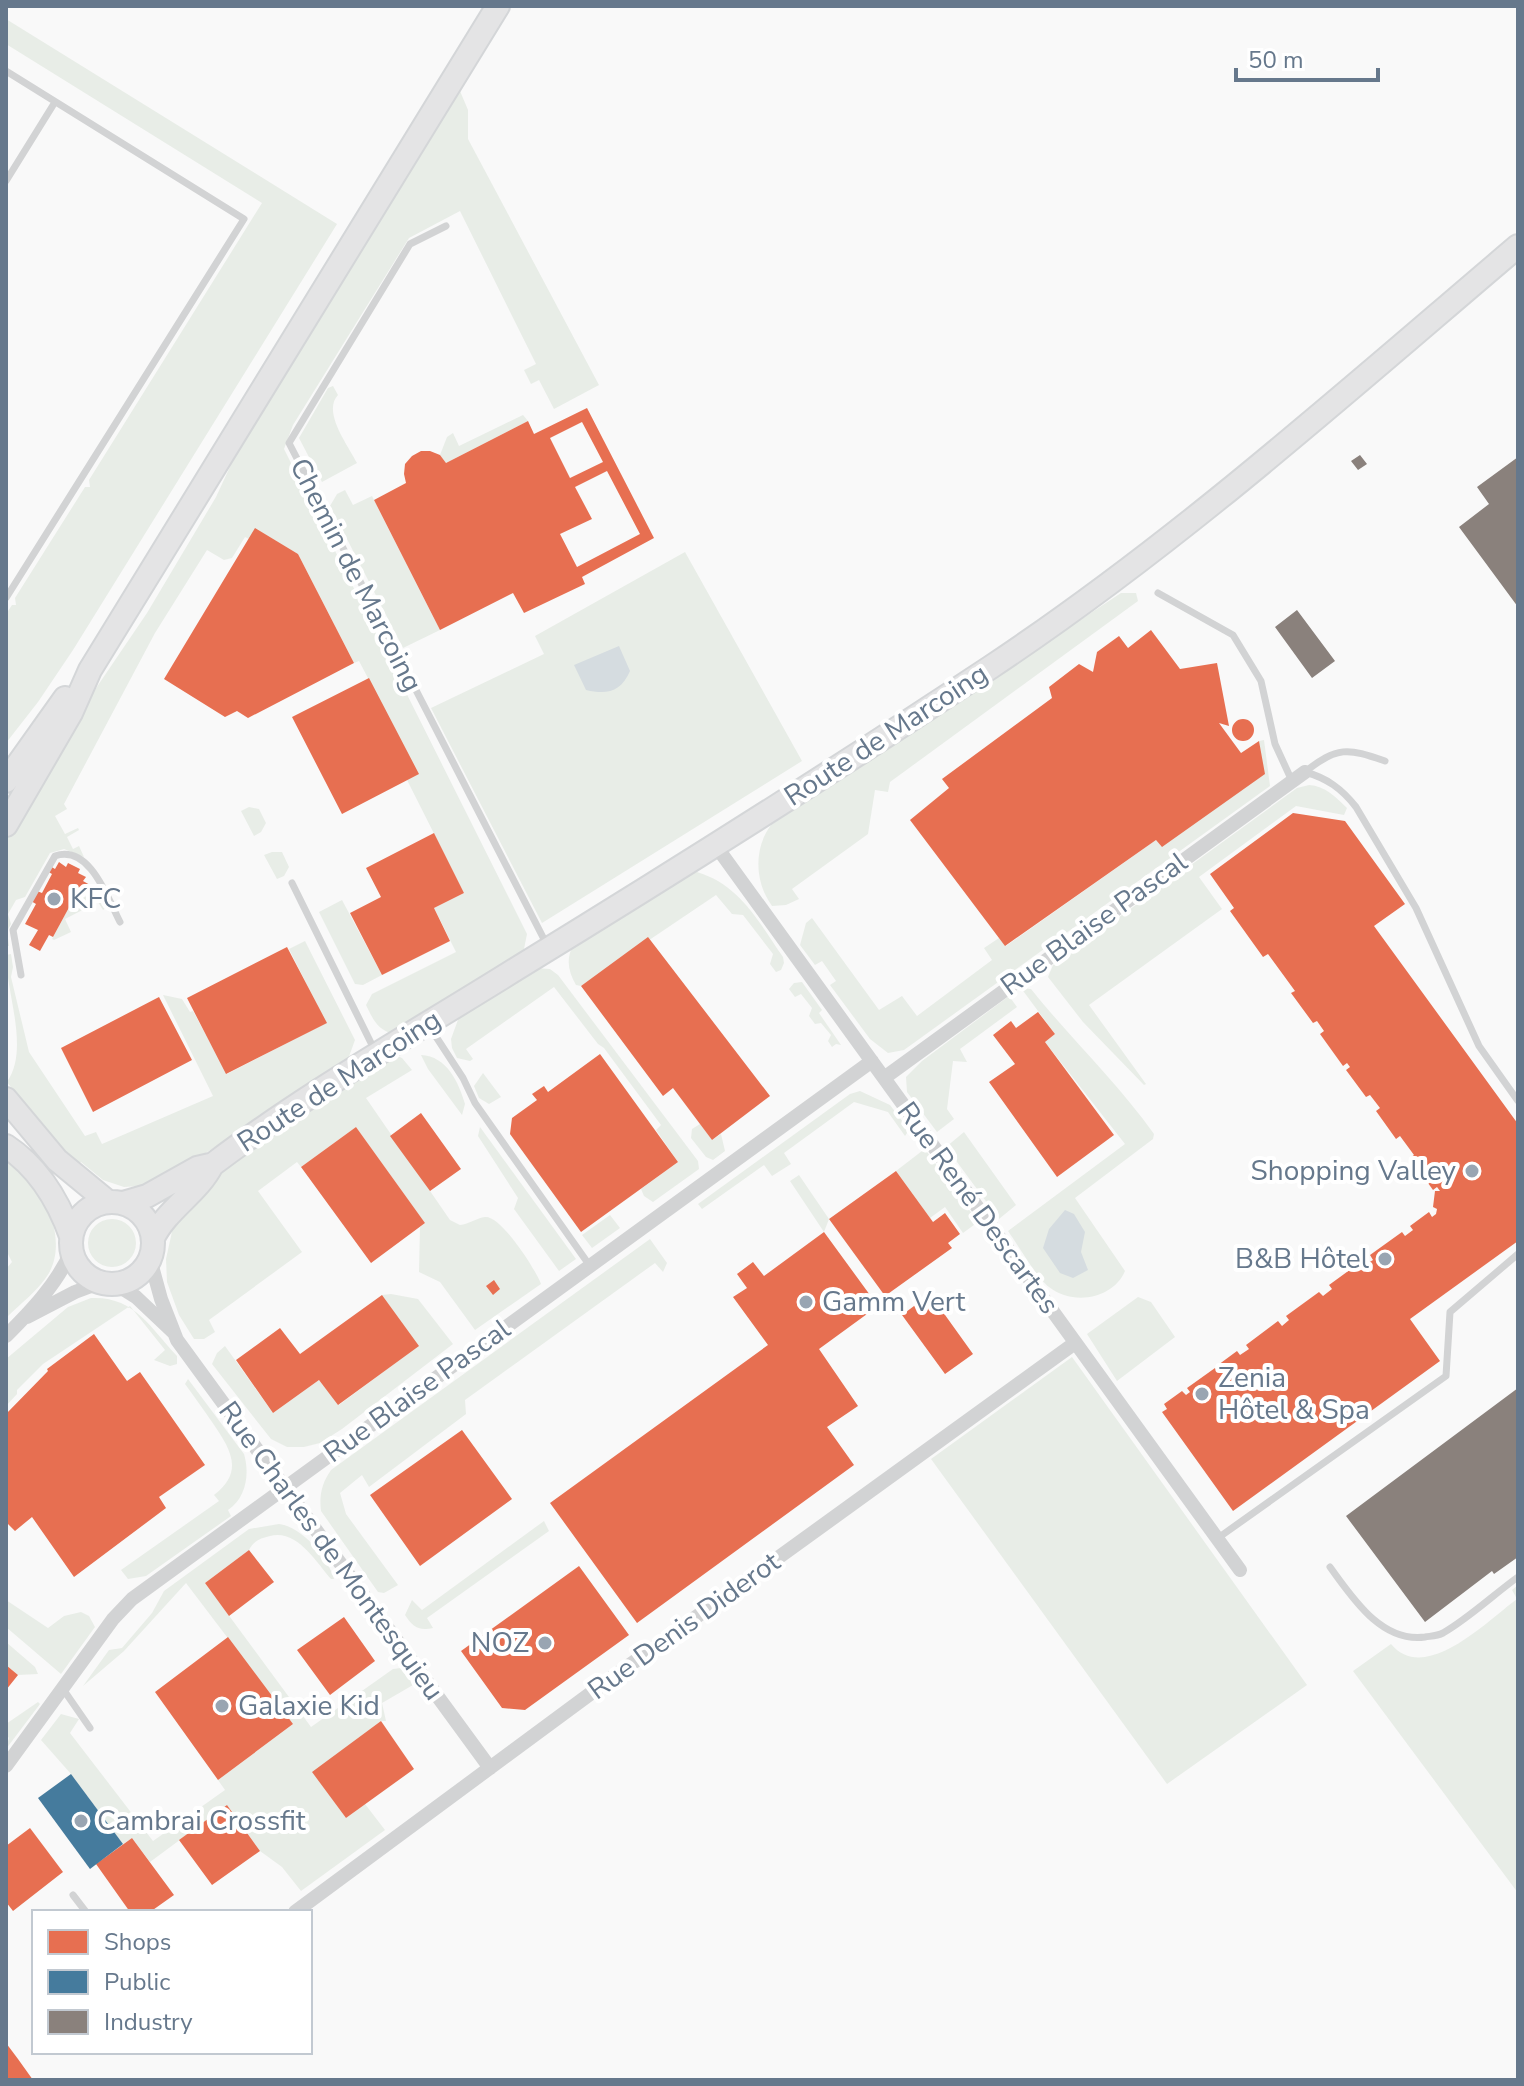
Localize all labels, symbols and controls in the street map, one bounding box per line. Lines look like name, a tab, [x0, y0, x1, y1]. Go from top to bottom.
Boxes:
scale bar	[1236, 32, 1378, 82]
text: 50 m	[1248, 44, 1304, 76]
street label: Chemin de Marcoing	[281, 452, 431, 698]
street label: Route de Marcoing	[777, 655, 995, 815]
street label: Rue Blaise Pascal	[993, 843, 1196, 1005]
place label: KFC	[70, 880, 121, 918]
marker: KFC	[45, 890, 63, 908]
street label: Route de Marcoing	[230, 1001, 448, 1161]
street label: Rue René Descartes	[888, 1094, 1068, 1322]
place label: Shopping Valley	[1251, 1152, 1457, 1190]
marker: Shopping Valley	[1463, 1162, 1481, 1180]
place label: B&B Hôtel	[1235, 1240, 1370, 1278]
marker: B&B Hôtel	[1376, 1250, 1394, 1268]
place label: Gamm Vert	[822, 1283, 966, 1321]
marker: Gamm Vert	[797, 1293, 815, 1311]
street label: Rue Blaise Pascal	[316, 1310, 519, 1472]
place label: Zenia Hôtel & Spa	[1218, 1359, 1370, 1429]
marker: Zenia Hôtel & Spa	[1193, 1385, 1211, 1403]
street label: Rue Charles de Montesquieu	[210, 1394, 452, 1708]
street label: Rue Denis Diderot	[580, 1543, 788, 1709]
place label: NOZ	[471, 1624, 529, 1662]
marker: NOZ	[536, 1634, 554, 1652]
place label: Galaxie Kid	[238, 1687, 380, 1725]
marker: Galaxie Kid	[213, 1697, 231, 1715]
place label: Cambrai Crossfit	[97, 1802, 306, 1840]
marker: Cambrai Crossfit	[72, 1812, 90, 1830]
legend	[32, 1910, 312, 2054]
text: Shops	[104, 1926, 171, 1958]
text: Public	[104, 1966, 170, 1998]
text: Industry	[104, 2006, 193, 2038]

